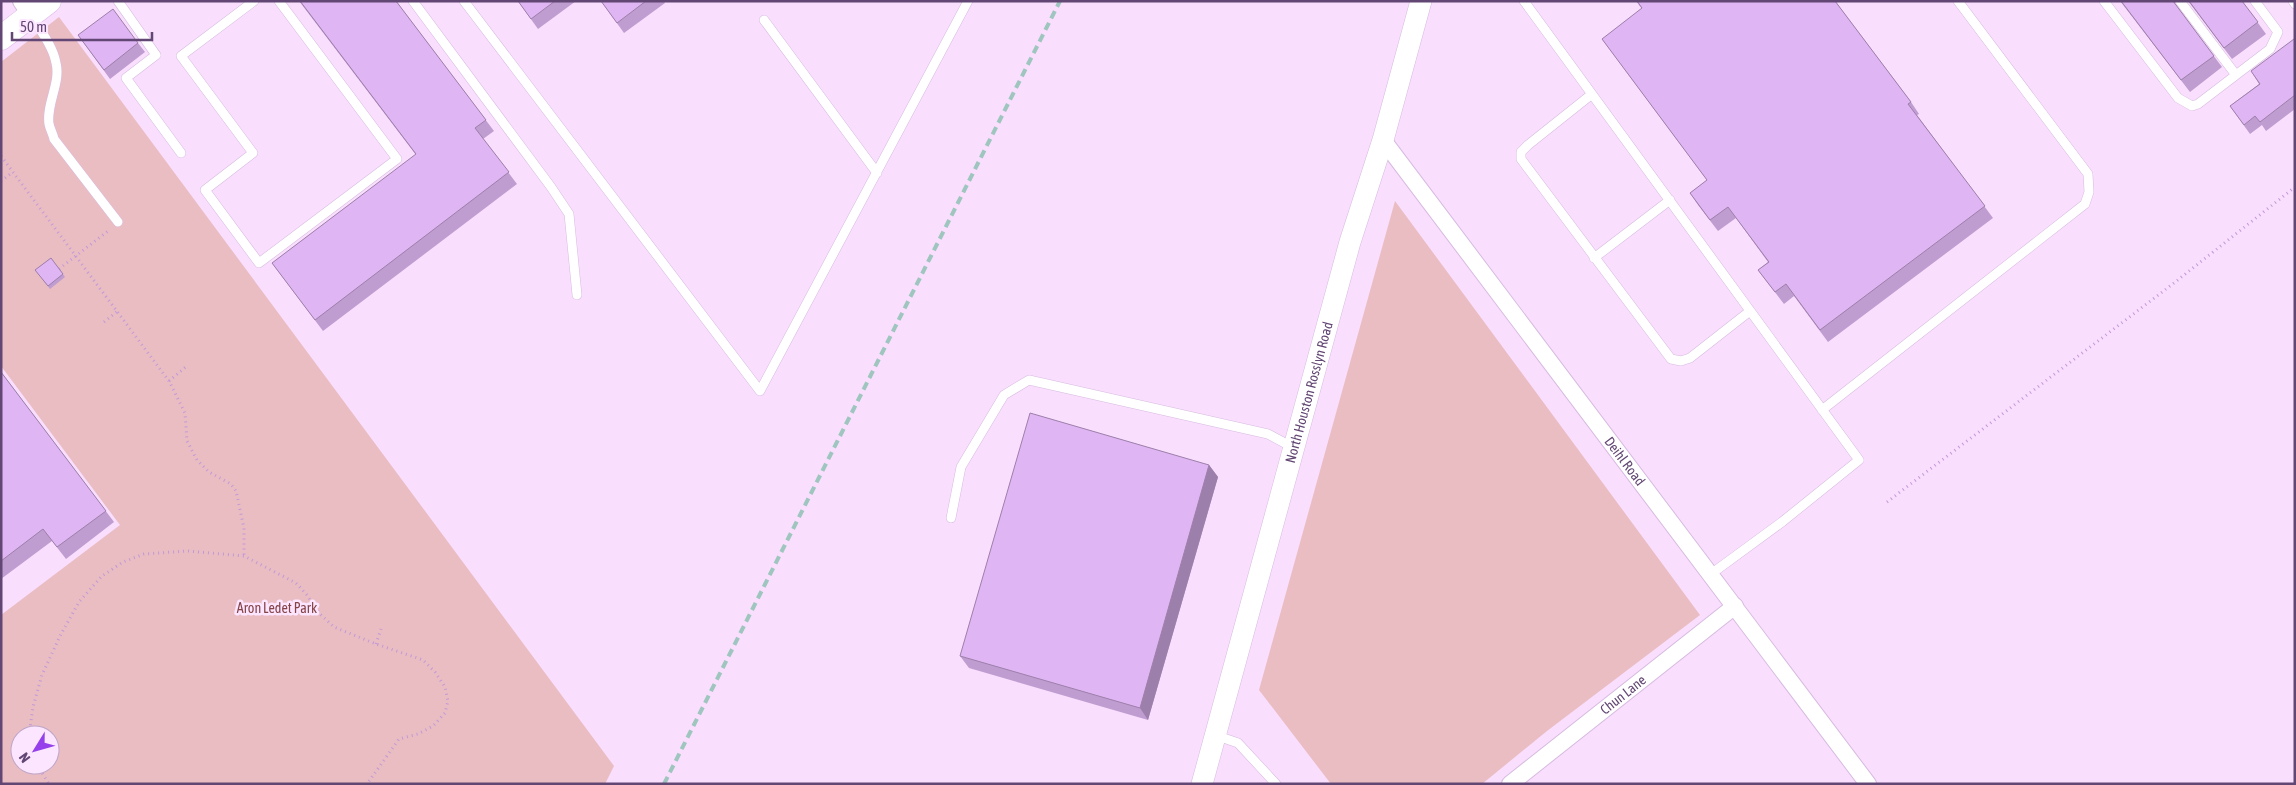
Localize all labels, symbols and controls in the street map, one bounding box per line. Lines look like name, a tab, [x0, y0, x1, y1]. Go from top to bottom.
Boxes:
scale bar	[12, 10, 152, 42]
text: 50 m	[20, 18, 47, 35]
street label: North Houston Rosslyn Road	[1282, 320, 1336, 465]
street label: Deihl Road	[1601, 434, 1648, 489]
park label: Aron Ledet Park	[237, 600, 317, 616]
street label: Chun Lane	[1597, 672, 1649, 718]
north arrow	[10, 725, 60, 775]
text: N	[16, 750, 33, 766]

